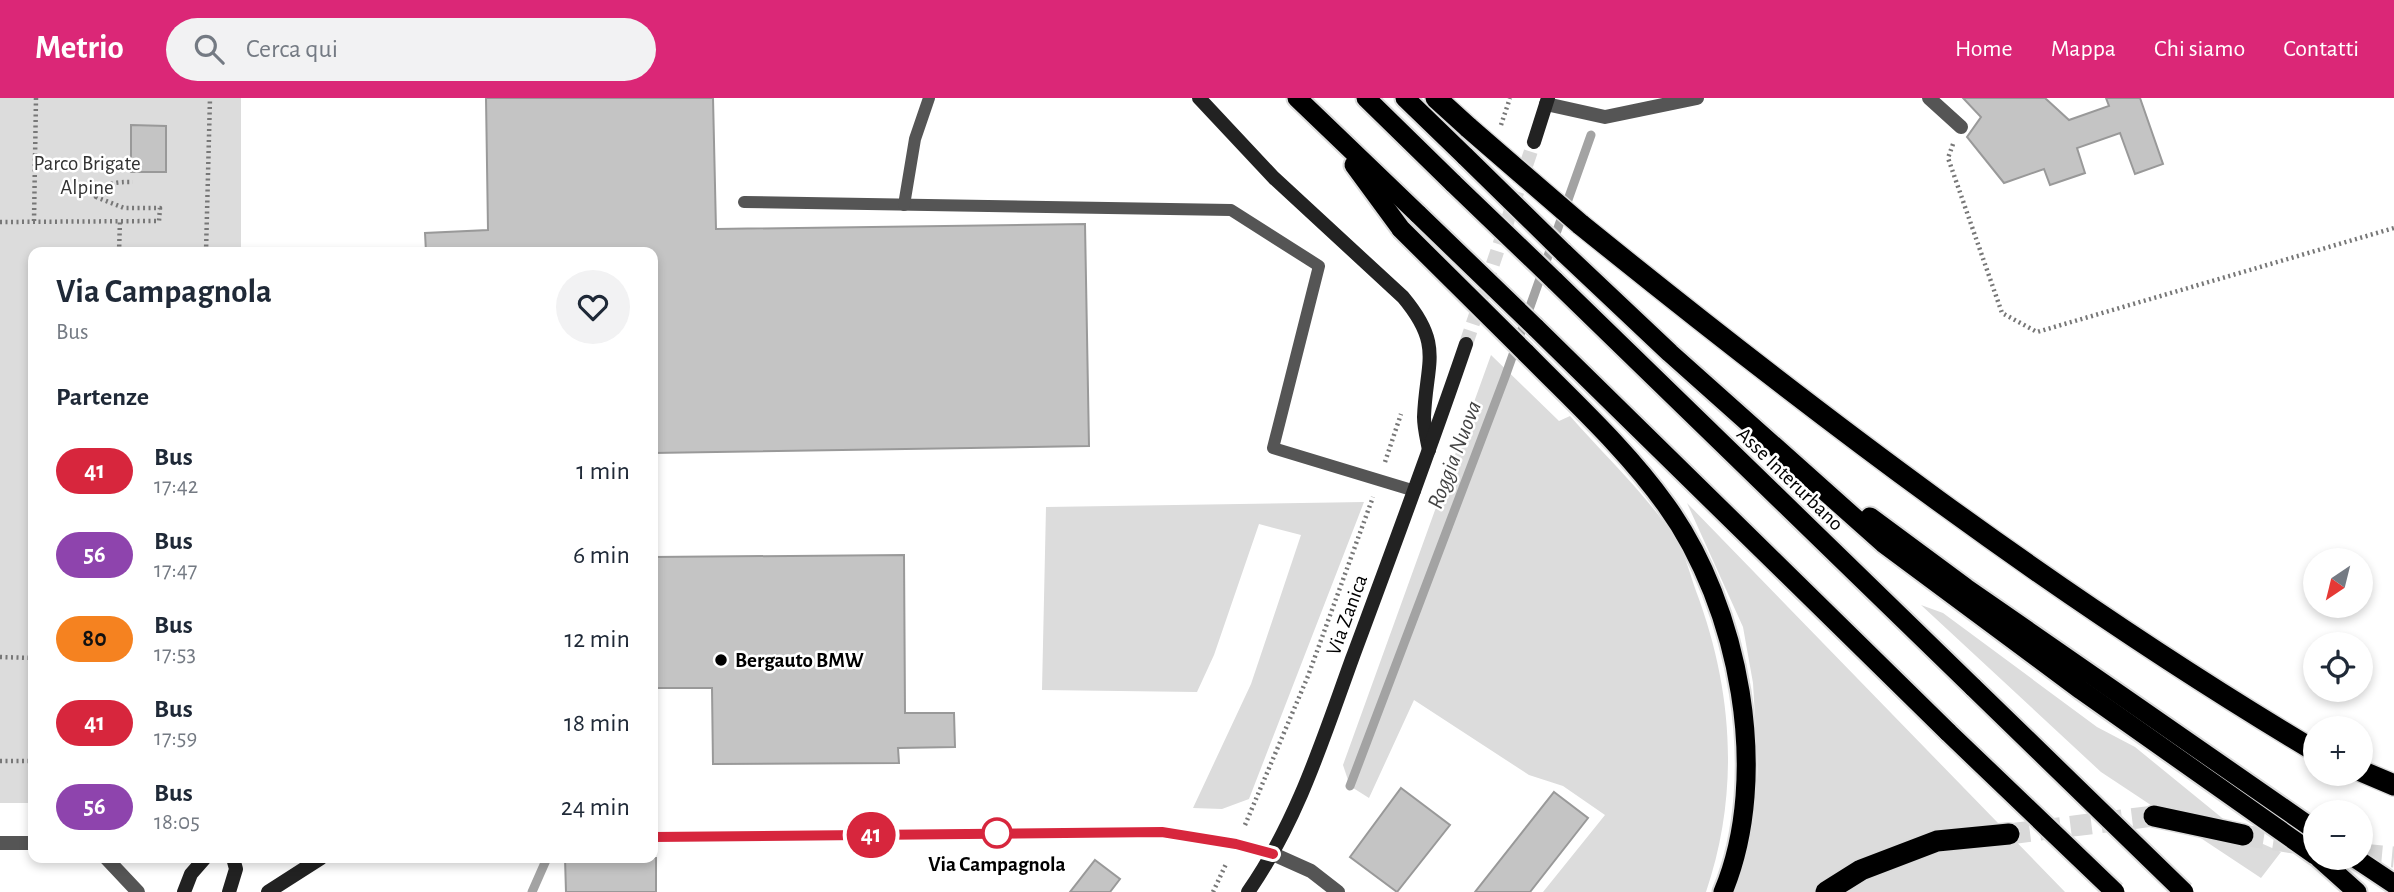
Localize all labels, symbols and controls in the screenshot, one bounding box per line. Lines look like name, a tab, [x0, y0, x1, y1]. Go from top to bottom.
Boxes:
search box	[166, 18, 656, 81]
icon: search	[190, 30, 228, 68]
text: Metrio	[35, 32, 124, 65]
text: Cerca qui	[246, 36, 338, 62]
text: Home	[1955, 37, 2013, 61]
text: Mappa	[2051, 37, 2116, 61]
text: Chi siamo	[2154, 37, 2245, 61]
text: Contatti	[2283, 37, 2359, 61]
park label: Parco Brigate Alpine	[33, 153, 141, 198]
button: heart	[556, 270, 630, 344]
text: Via Campagnola	[56, 276, 272, 309]
text: Bus	[56, 321, 89, 344]
text: Partenze	[56, 384, 149, 410]
water label: Roggia Nuova	[1424, 398, 1486, 512]
street label: Asse Interurbano	[1733, 423, 1847, 535]
text: Bus	[154, 444, 193, 470]
text: 1 min	[576, 458, 630, 484]
text: 41	[84, 459, 105, 483]
text: 17:42	[154, 475, 198, 498]
text: Bus	[154, 528, 193, 554]
text: 6 min	[573, 542, 630, 568]
text: 56	[84, 543, 105, 567]
north arrow	[2303, 548, 2373, 618]
map controls	[2303, 548, 2373, 870]
text: 17:47	[154, 559, 197, 582]
street label: Via Zanica	[1323, 572, 1371, 658]
text: Bus	[154, 612, 193, 638]
text: 12 min	[564, 626, 630, 652]
text: 80	[82, 627, 107, 651]
button: locate	[2303, 632, 2373, 702]
text: 17:53	[154, 643, 196, 666]
place label: Bergauto BMW	[735, 650, 864, 671]
marker: Bergauto BMW	[713, 652, 729, 668]
text: Bus	[154, 696, 193, 722]
text: 18 min	[564, 710, 630, 736]
text: 41	[84, 711, 105, 735]
button: +	[2303, 716, 2373, 786]
text: 17:59	[154, 727, 197, 750]
text: Bus	[154, 780, 193, 806]
text: 24 min	[561, 794, 630, 820]
text: 56	[84, 795, 105, 819]
button: −	[2303, 800, 2373, 870]
text: 18:05	[154, 811, 200, 834]
line badge: 41	[840, 812, 903, 858]
marker: Via Campagnola	[982, 818, 1012, 848]
text: 41	[861, 823, 881, 847]
place label: Via Campagnola	[928, 854, 1066, 875]

